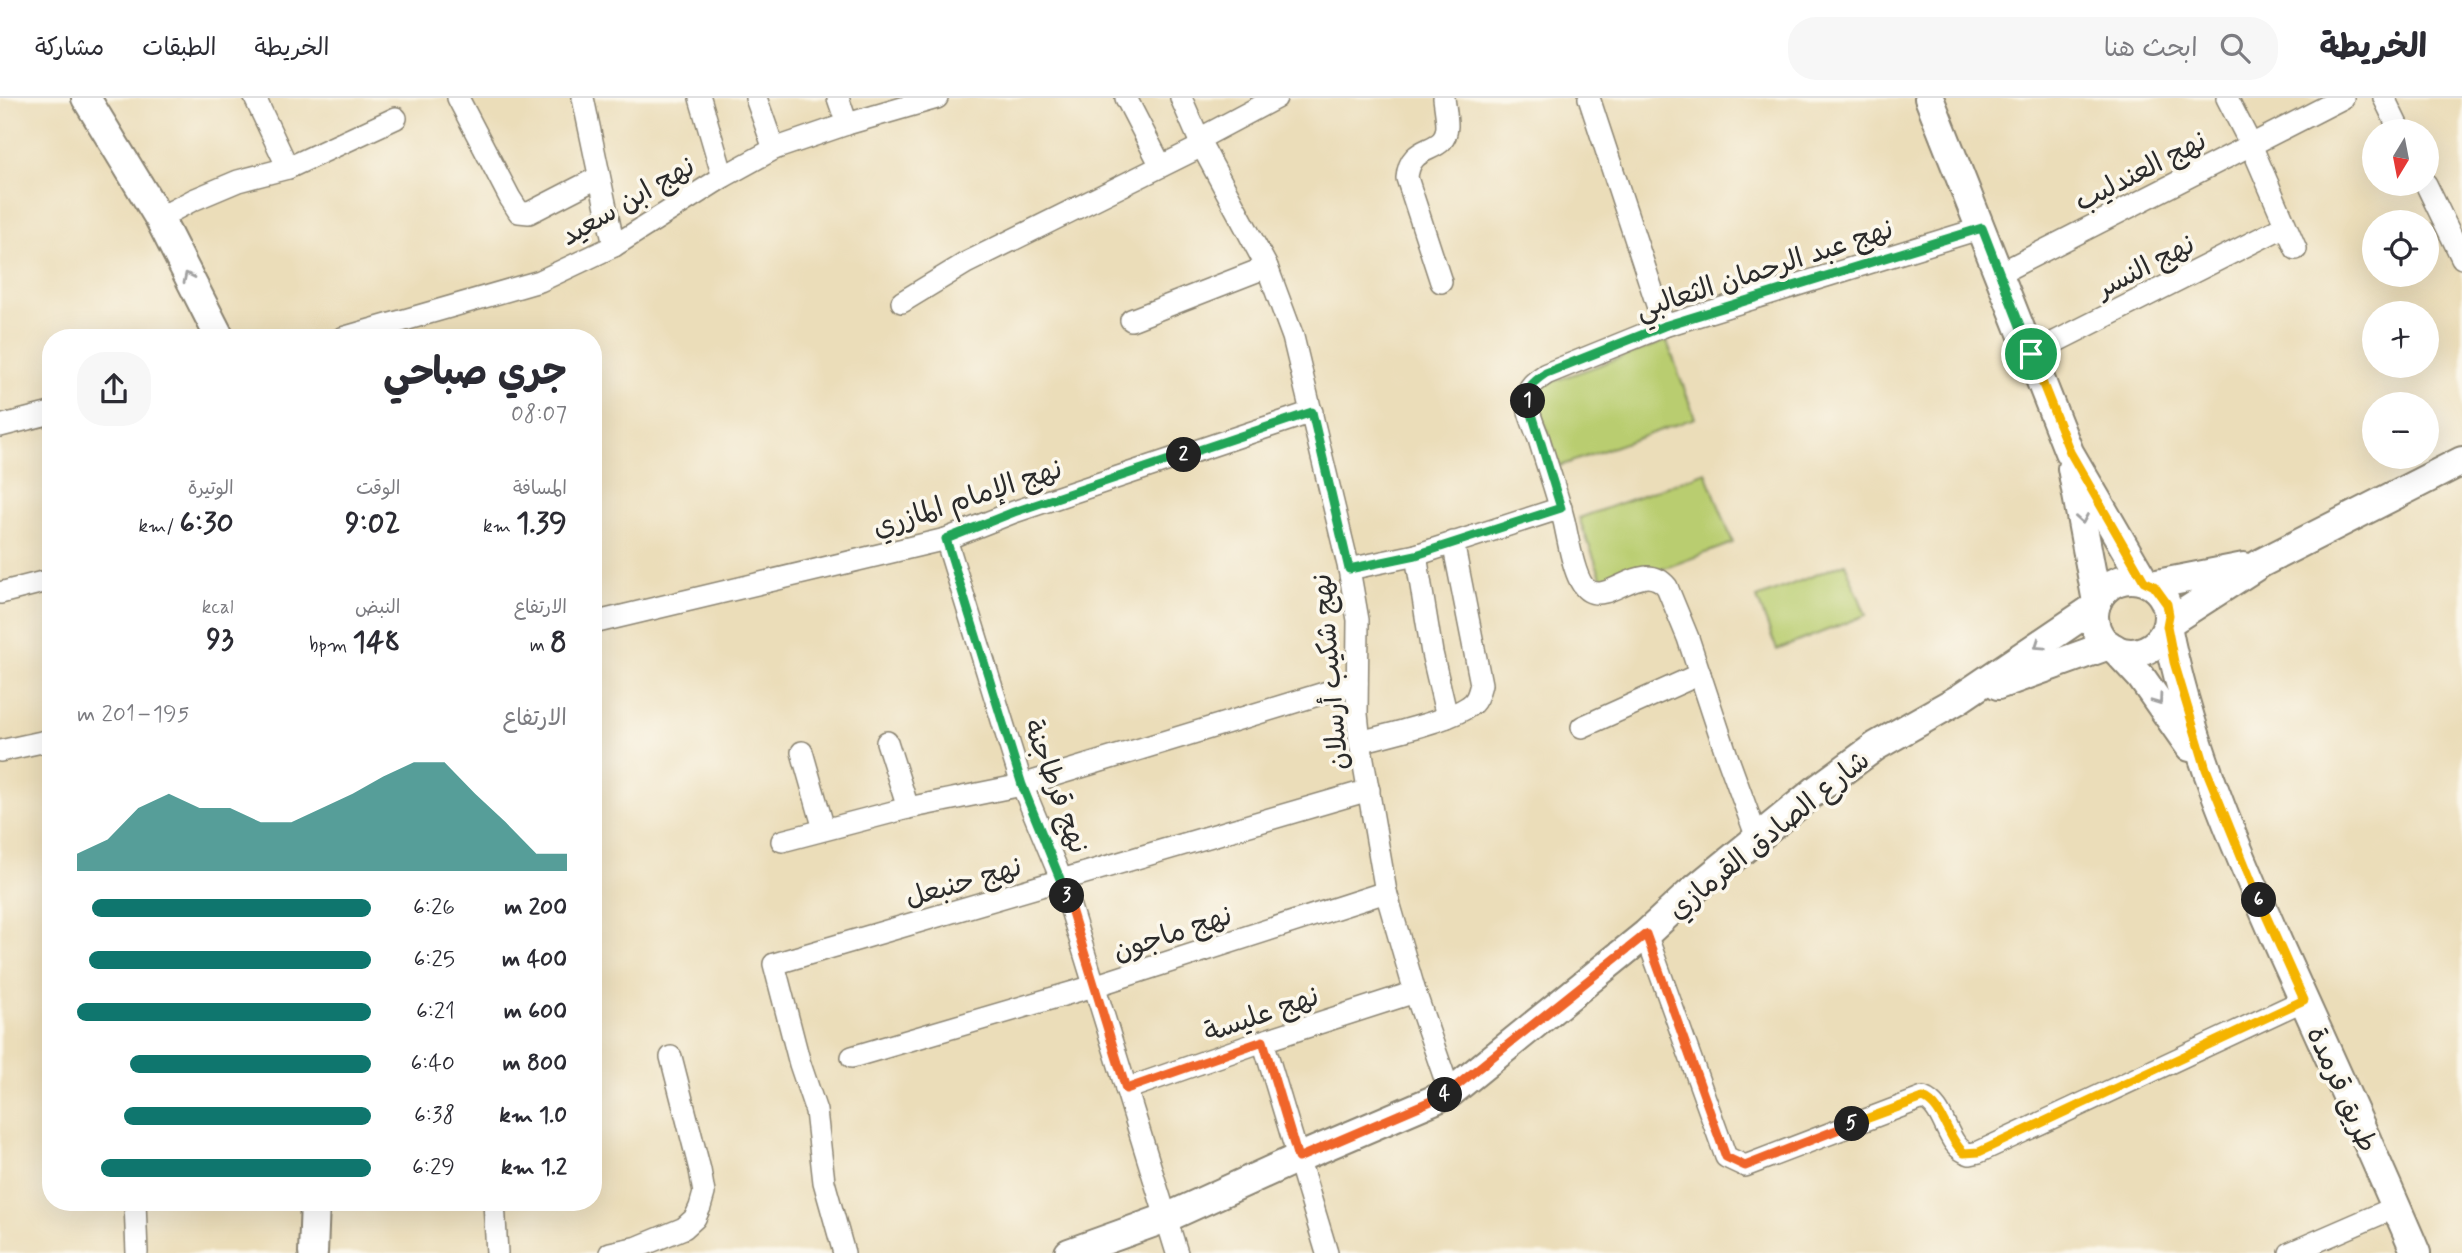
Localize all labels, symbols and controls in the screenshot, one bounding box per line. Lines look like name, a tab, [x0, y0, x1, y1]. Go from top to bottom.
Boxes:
search box	[1788, 17, 2278, 80]
text: الخريطة	[2320, 26, 2427, 70]
icon: search	[2216, 29, 2254, 67]
text: ابحث هنا	[2104, 32, 2198, 66]
text: مشاركة	[35, 33, 104, 64]
text: الطبقات	[142, 33, 217, 64]
text: الخريطة	[255, 33, 329, 64]
north arrow	[2362, 119, 2440, 196]
map controls	[2362, 119, 2439, 469]
street label: نهج العندليب	[2069, 123, 2214, 221]
street label: نهج ابن سعيد	[554, 149, 702, 256]
button: locate	[2362, 210, 2439, 287]
street label: نهج عبد الرحمان الثعالبي	[1631, 211, 1900, 333]
street label: نهج النسر	[2089, 227, 2202, 309]
one-way arrow	[182, 272, 196, 284]
button: +	[2362, 301, 2439, 378]
pin	[2001, 324, 2061, 384]
icon: arrive	[2012, 335, 2050, 373]
text: جري صباحي	[383, 349, 567, 398]
button: share	[77, 352, 151, 426]
pin: 1	[1510, 384, 1546, 418]
text: 1	[1523, 388, 1532, 413]
button: −	[2362, 392, 2439, 469]
text: 08:07	[511, 400, 567, 430]
pin: 2	[1166, 438, 1202, 472]
text: 2	[1179, 442, 1188, 467]
street label: نهج الإمام المازري	[868, 451, 1068, 548]
text: الوتيرة	[188, 476, 234, 501]
text: الوقت	[356, 476, 400, 501]
text: المسافة	[513, 476, 567, 501]
text: 6:30	[180, 504, 234, 543]
text: 9:02	[345, 504, 400, 543]
text: 1.39	[516, 504, 567, 543]
one-way arrow	[2074, 513, 2089, 525]
text: /km	[138, 514, 180, 539]
text: km	[483, 514, 516, 539]
street label: نهج شكيب أرسلان	[1304, 572, 1359, 772]
text: kcal	[202, 595, 234, 620]
text: النبض	[355, 595, 400, 620]
text: الارتفاع	[514, 595, 567, 620]
text: 93	[206, 620, 234, 659]
text: 148	[353, 623, 400, 662]
text: 8	[550, 623, 567, 662]
text: bpm	[309, 633, 353, 658]
text: m	[530, 633, 550, 658]
one-way arrow	[2033, 637, 2046, 650]
one-way arrow	[2149, 692, 2162, 705]
text: 195–201 m	[77, 700, 189, 730]
text: الارتفاع	[503, 704, 567, 734]
street label: نهج قرطاجنة	[1013, 715, 1096, 859]
street label: شارع الصادق القرمازي	[1661, 743, 1878, 929]
street label: نهج حنبعل	[901, 849, 1026, 918]
pin: 3	[1050, 878, 1084, 914]
pin: 6	[2242, 882, 2276, 918]
text: 3	[1062, 883, 1071, 908]
text: 6	[2254, 887, 2263, 912]
text: 6:26	[413, 893, 455, 923]
text: 200 m	[504, 893, 567, 923]
street label: نهج ماجون	[1108, 898, 1237, 971]
text: 6:25	[414, 945, 455, 975]
text: 400 m	[502, 945, 567, 975]
street label: نهج عليسة	[1199, 978, 1324, 1052]
text: 6:21	[416, 997, 455, 1027]
text: 600 m	[504, 997, 567, 1027]
street label: طريق قرمدة	[2297, 1021, 2385, 1159]
text: 6:40	[411, 1049, 455, 1079]
text: 800 m	[503, 1049, 567, 1079]
pin: 4	[1428, 1077, 1462, 1112]
text: 4	[1439, 1082, 1450, 1107]
text: 6:38	[414, 1101, 455, 1131]
text: 1.0 km	[499, 1101, 567, 1131]
pin: 5	[1834, 1107, 1870, 1142]
text: 5	[1846, 1111, 1857, 1136]
text: 6:29	[412, 1153, 455, 1183]
text: 1.2 km	[501, 1153, 567, 1183]

